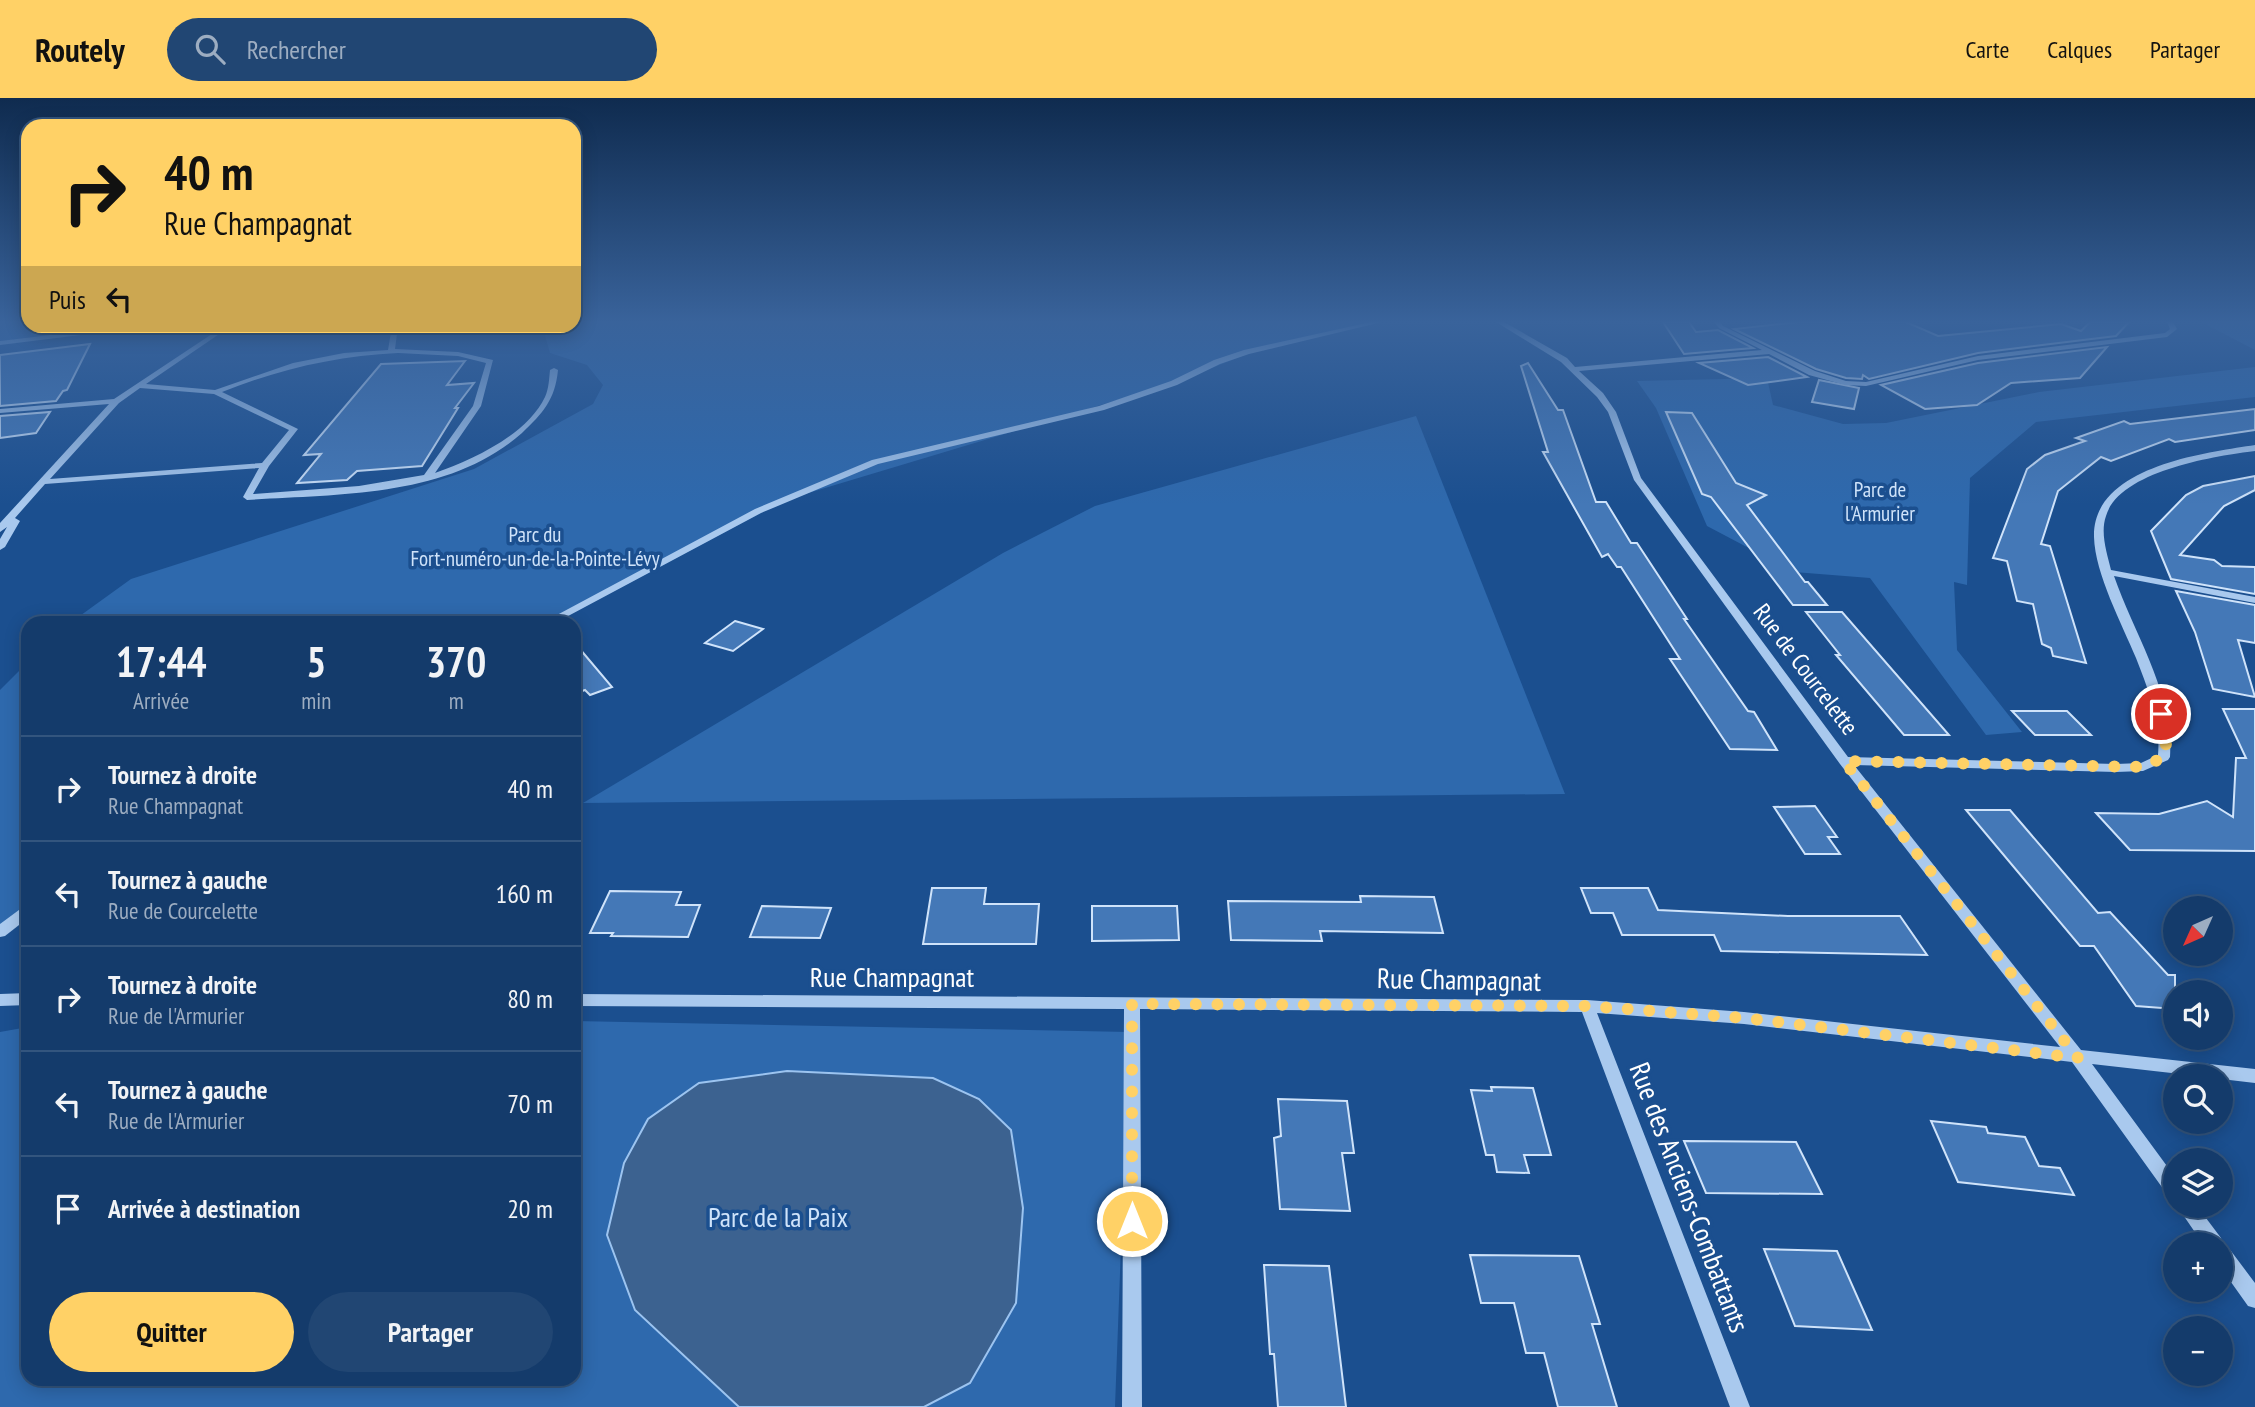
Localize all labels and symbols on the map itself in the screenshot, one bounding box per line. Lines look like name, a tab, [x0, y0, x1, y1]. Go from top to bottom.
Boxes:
park label: Parc de l'Armurier	[1845, 476, 1915, 527]
park label: Parc du Fort-numéro-un-de-la-Pointe-Lévy	[410, 521, 660, 572]
street label: Rue de Courcelette	[1747, 597, 1865, 741]
pin	[2131, 684, 2191, 744]
north arrow	[2163, 896, 2233, 966]
street label: Rue Champagnat	[810, 958, 974, 995]
street label: Rue Champagnat	[1377, 959, 1542, 999]
street label: Rue des Anciens-Combattants	[1621, 1057, 1759, 1337]
position arrow	[1095, 1184, 1169, 1258]
park label: Parc de la Paix	[708, 1198, 848, 1235]

